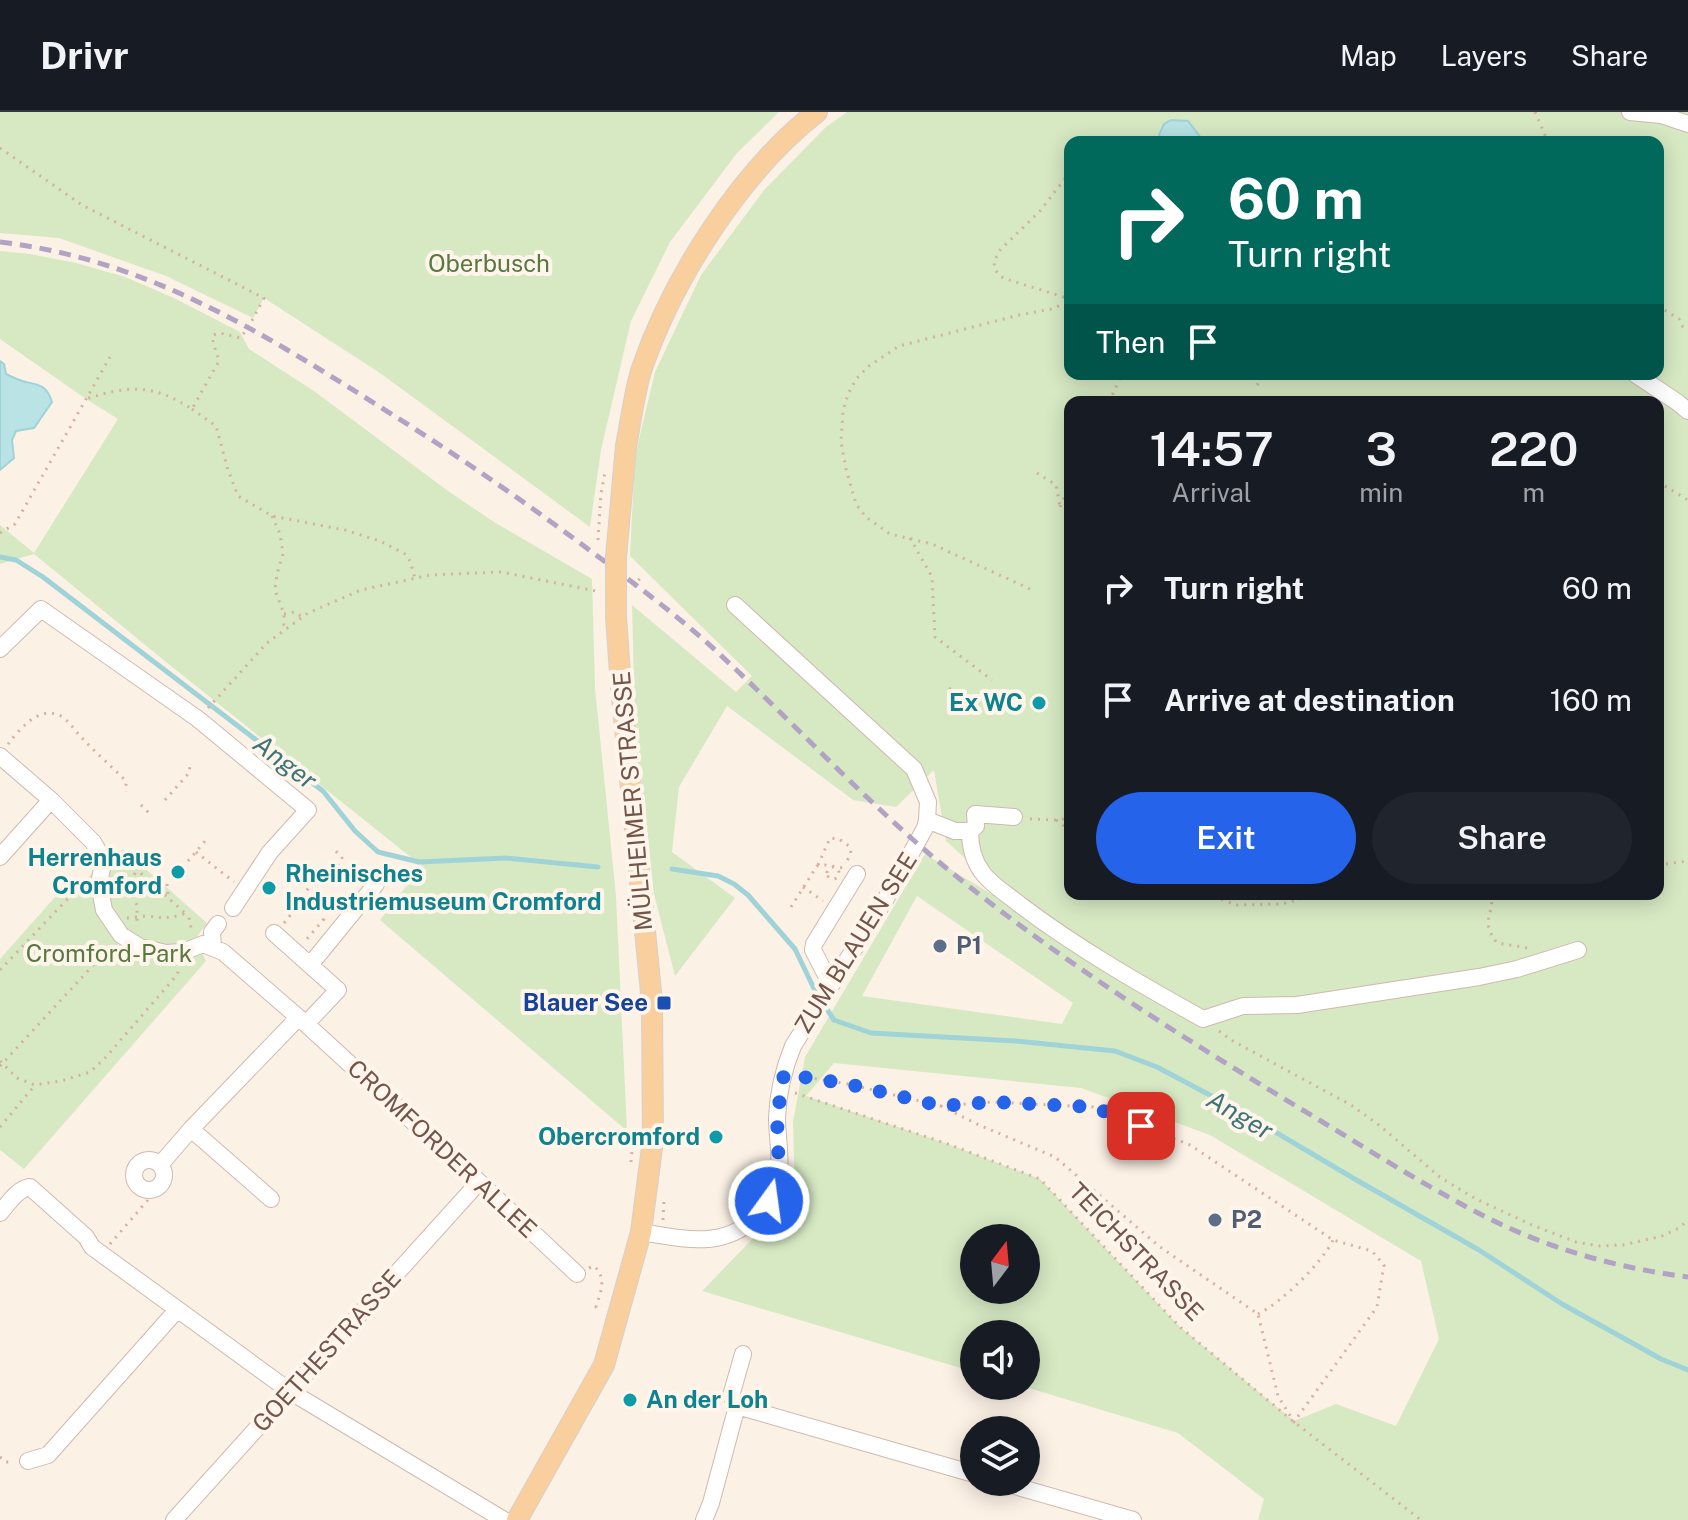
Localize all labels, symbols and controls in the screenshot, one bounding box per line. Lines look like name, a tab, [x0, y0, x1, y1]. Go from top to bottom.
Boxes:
text: Drivr	[40, 33, 129, 78]
text: Map	[1340, 39, 1397, 72]
text: Layers	[1441, 39, 1527, 72]
text: Share	[1571, 39, 1648, 72]
text: 60 m	[1228, 166, 1364, 232]
icon: right	[1096, 168, 1200, 272]
text: Turn right	[1228, 233, 1391, 275]
park label: Oberbusch	[428, 249, 550, 277]
icon: arrive	[1181, 320, 1225, 364]
text: Then	[1096, 324, 1165, 360]
text: 14:57	[1150, 420, 1274, 477]
text: 3	[1366, 420, 1397, 477]
text: 220	[1489, 420, 1578, 477]
text: Arrival	[1171, 477, 1252, 508]
text: min	[1359, 477, 1403, 508]
text: m	[1522, 477, 1545, 508]
icon: right	[1096, 566, 1140, 610]
text: Turn right	[1164, 570, 1304, 606]
text: 60 m	[1562, 570, 1632, 606]
street label: MÜLHEIMER STRASSE	[606, 670, 657, 932]
icon: arrive	[1096, 678, 1140, 722]
text: Arrive at destination	[1164, 682, 1455, 718]
text: 160 m	[1550, 682, 1632, 718]
place label: Ex WC	[949, 688, 1023, 716]
marker: Ex WC	[1030, 694, 1048, 712]
water label: Anger	[248, 728, 323, 796]
button: Exit	[1096, 792, 1356, 884]
button: Share	[1372, 792, 1632, 884]
place label: Herrenhaus Cromford	[28, 843, 162, 899]
street label: ZUM BLAUEN SEE	[788, 847, 922, 1038]
place label: Rheinisches Industriemuseum Cromford	[285, 859, 602, 915]
marker: Herrenhaus Cromford	[169, 863, 187, 881]
marker: Rheinisches Industriemuseum Cromford	[260, 879, 278, 897]
place label: P1	[956, 931, 982, 959]
marker: P1	[931, 937, 949, 955]
park label: Cromford-Park	[26, 939, 192, 967]
place label: Blauer See	[523, 988, 648, 1016]
marker: Blauer See	[655, 994, 673, 1012]
street label: CROMFORDER ALLEE	[342, 1053, 543, 1243]
water label: Anger	[1202, 1083, 1279, 1146]
pin	[1107, 1092, 1175, 1160]
icon: arrive	[1119, 1104, 1163, 1148]
place label: Obercromford	[538, 1122, 700, 1150]
marker: Obercromford	[707, 1128, 725, 1146]
position arrow	[727, 1159, 811, 1243]
street label: TEICHSTRASSE	[1064, 1176, 1210, 1326]
place label: P2	[1231, 1205, 1262, 1233]
marker: P2	[1206, 1211, 1224, 1229]
north arrow	[960, 1224, 1040, 1304]
map controls	[960, 1224, 1040, 1496]
street label: GOETHESTRASSE	[246, 1264, 406, 1437]
button: sound	[960, 1320, 1040, 1400]
place label: An der Loh	[646, 1385, 768, 1413]
marker: An der Loh	[621, 1391, 639, 1409]
button: layers	[960, 1416, 1040, 1496]

